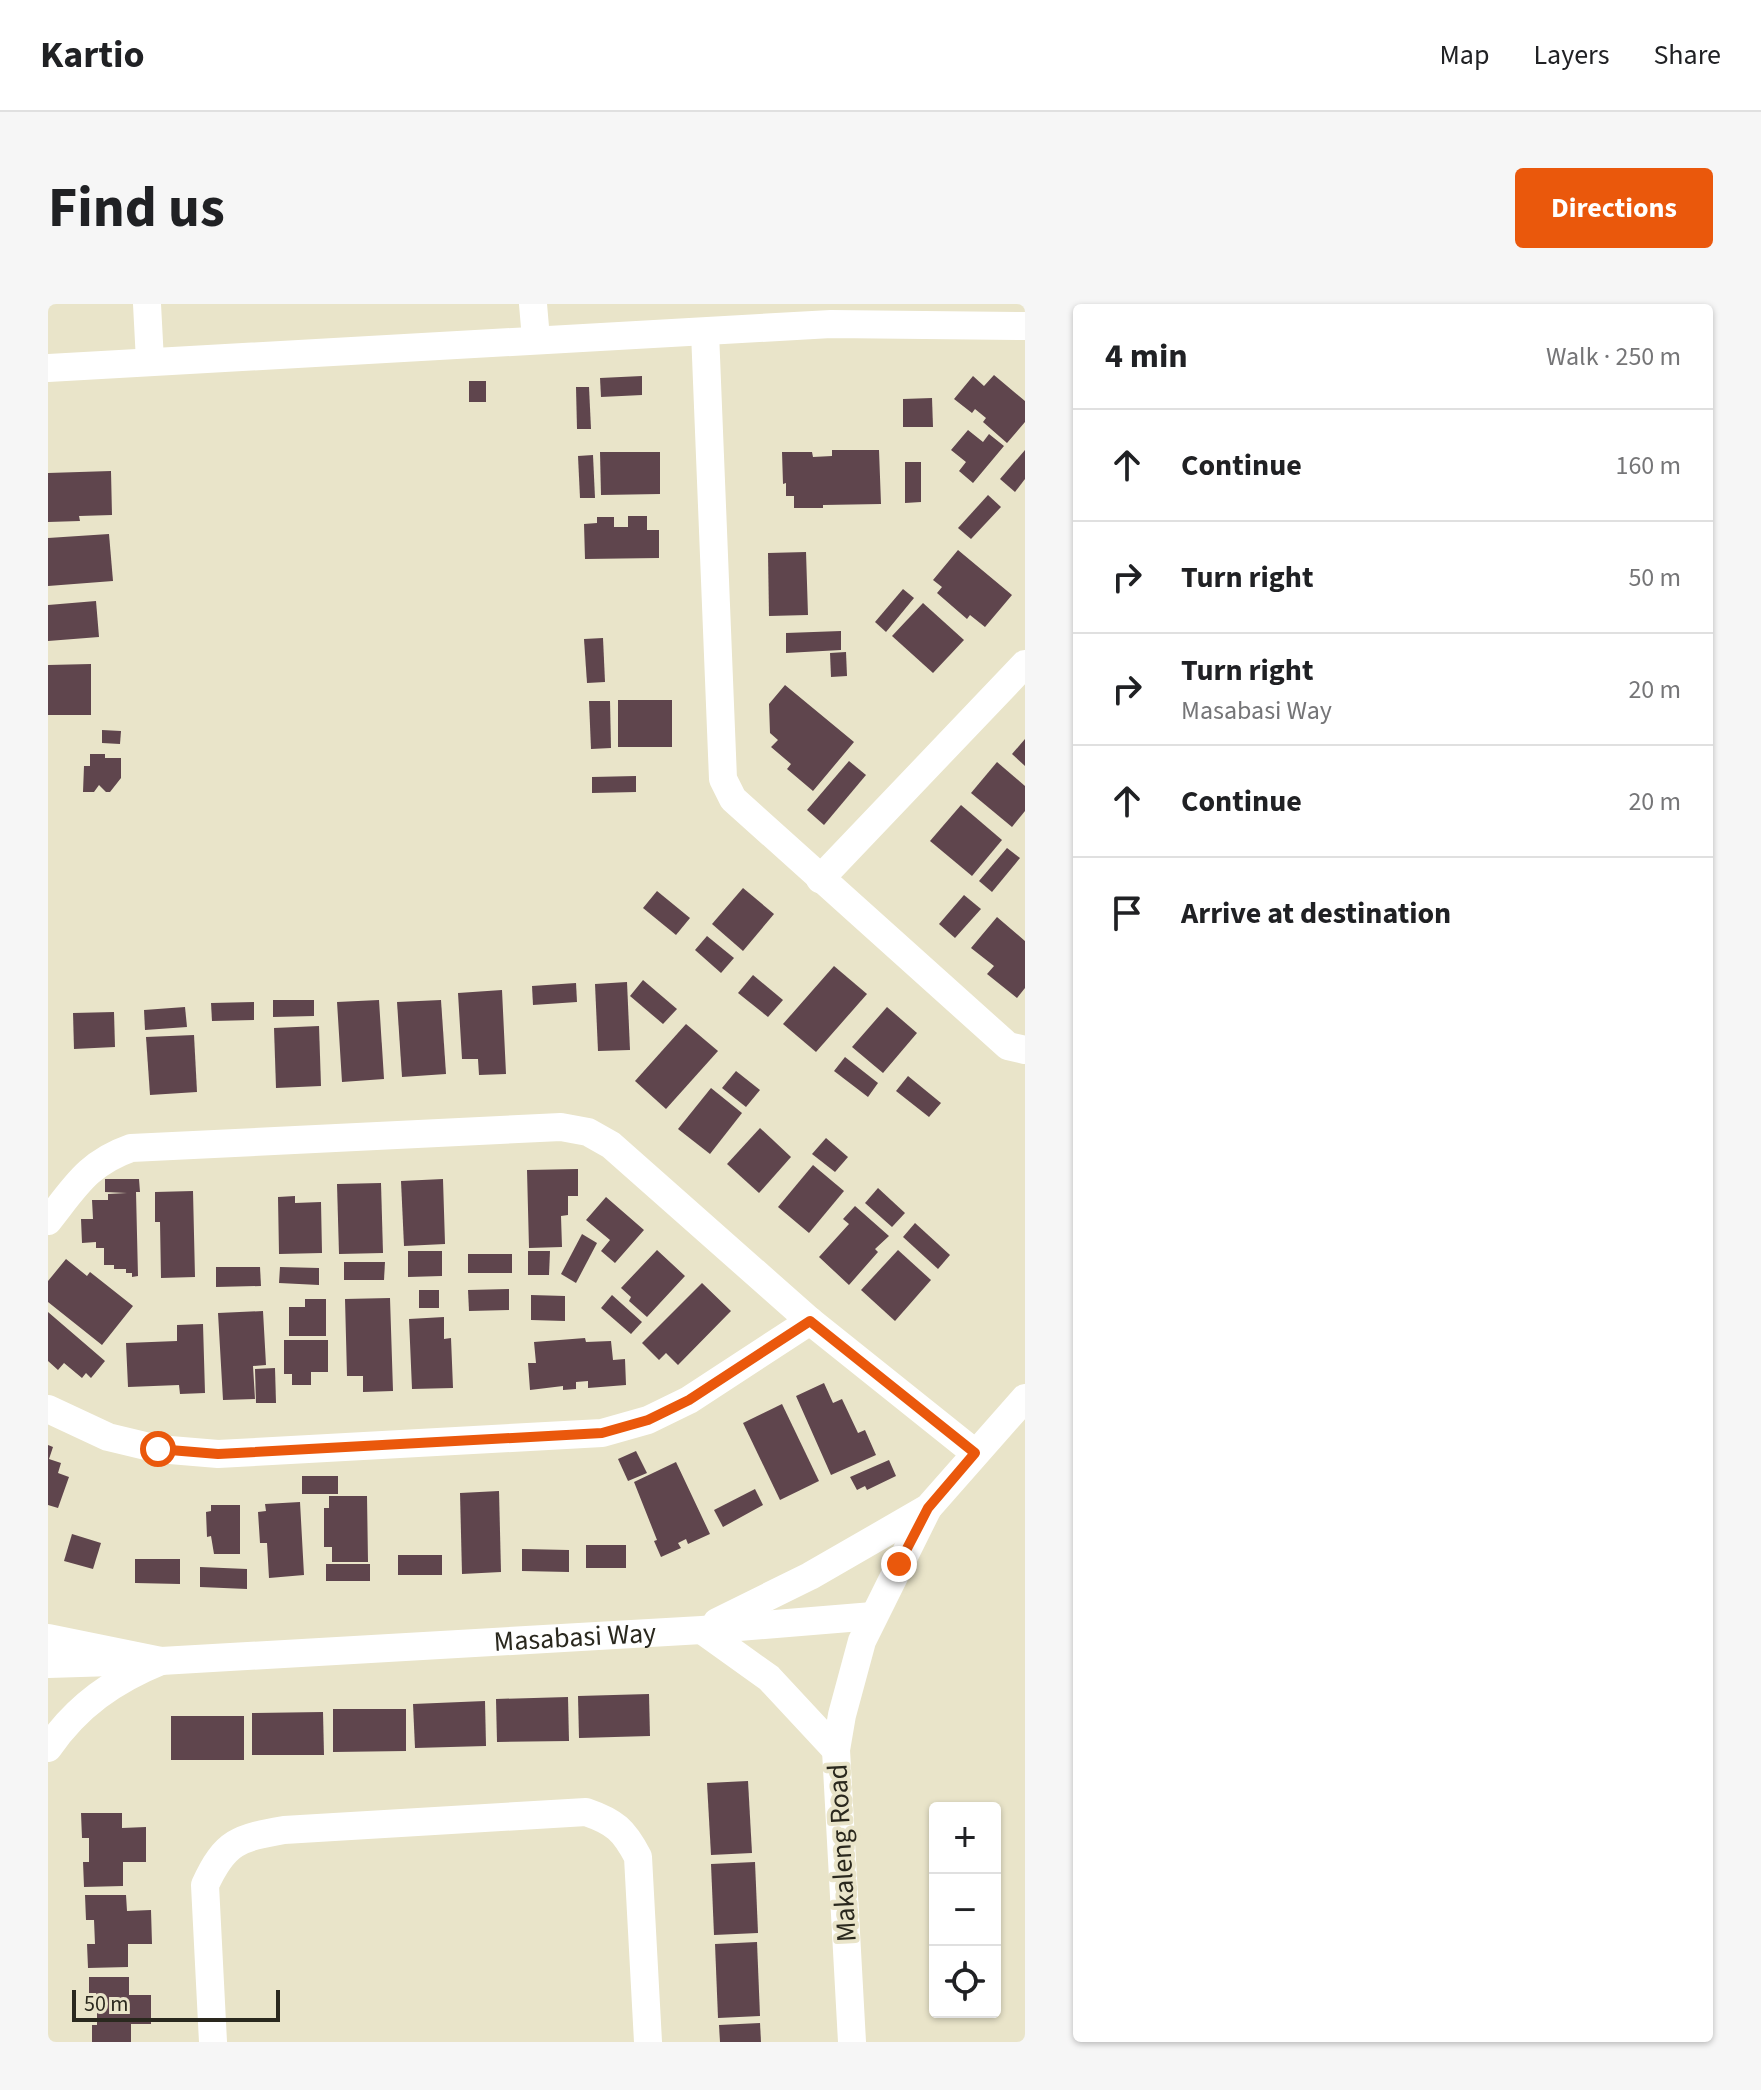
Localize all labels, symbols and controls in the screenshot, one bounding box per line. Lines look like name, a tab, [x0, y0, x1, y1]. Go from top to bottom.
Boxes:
text: Kartio	[40, 28, 145, 82]
text: Map	[1439, 35, 1489, 75]
text: Layers	[1533, 35, 1609, 75]
text: Share	[1653, 35, 1721, 75]
button: Directions	[1515, 168, 1713, 248]
text: Find us	[48, 169, 225, 248]
text: 4 min	[1105, 332, 1188, 381]
text: Walk · 250 m	[1546, 338, 1681, 375]
icon: ahead	[1105, 443, 1149, 487]
text: Continue	[1181, 444, 1302, 487]
text: 160 m	[1615, 447, 1681, 484]
icon: right	[1105, 555, 1149, 599]
text: Turn right	[1181, 556, 1313, 599]
text: 50 m	[1628, 559, 1681, 596]
text: Turn right	[1181, 649, 1313, 692]
icon: right	[1105, 667, 1149, 711]
text: 20 m	[1628, 671, 1681, 708]
text: Masabasi Way	[1181, 692, 1332, 729]
icon: ahead	[1105, 779, 1149, 823]
text: Continue	[1181, 780, 1302, 823]
text: 20 m	[1628, 783, 1681, 820]
icon: arrive	[1105, 891, 1149, 935]
text: Arrive at destination	[1181, 892, 1451, 935]
route start	[140, 1431, 176, 1467]
route end	[881, 1546, 917, 1582]
street label: Masabasi Way	[493, 1613, 657, 1662]
street label: Makaleng Road	[817, 1763, 867, 1943]
map controls	[929, 1802, 1001, 2018]
button: +	[929, 1802, 1001, 1874]
button: −	[929, 1874, 1001, 1946]
button: locate	[929, 1946, 1001, 2018]
scale bar	[72, 1986, 280, 2022]
text: 50 m	[84, 1988, 129, 2020]

